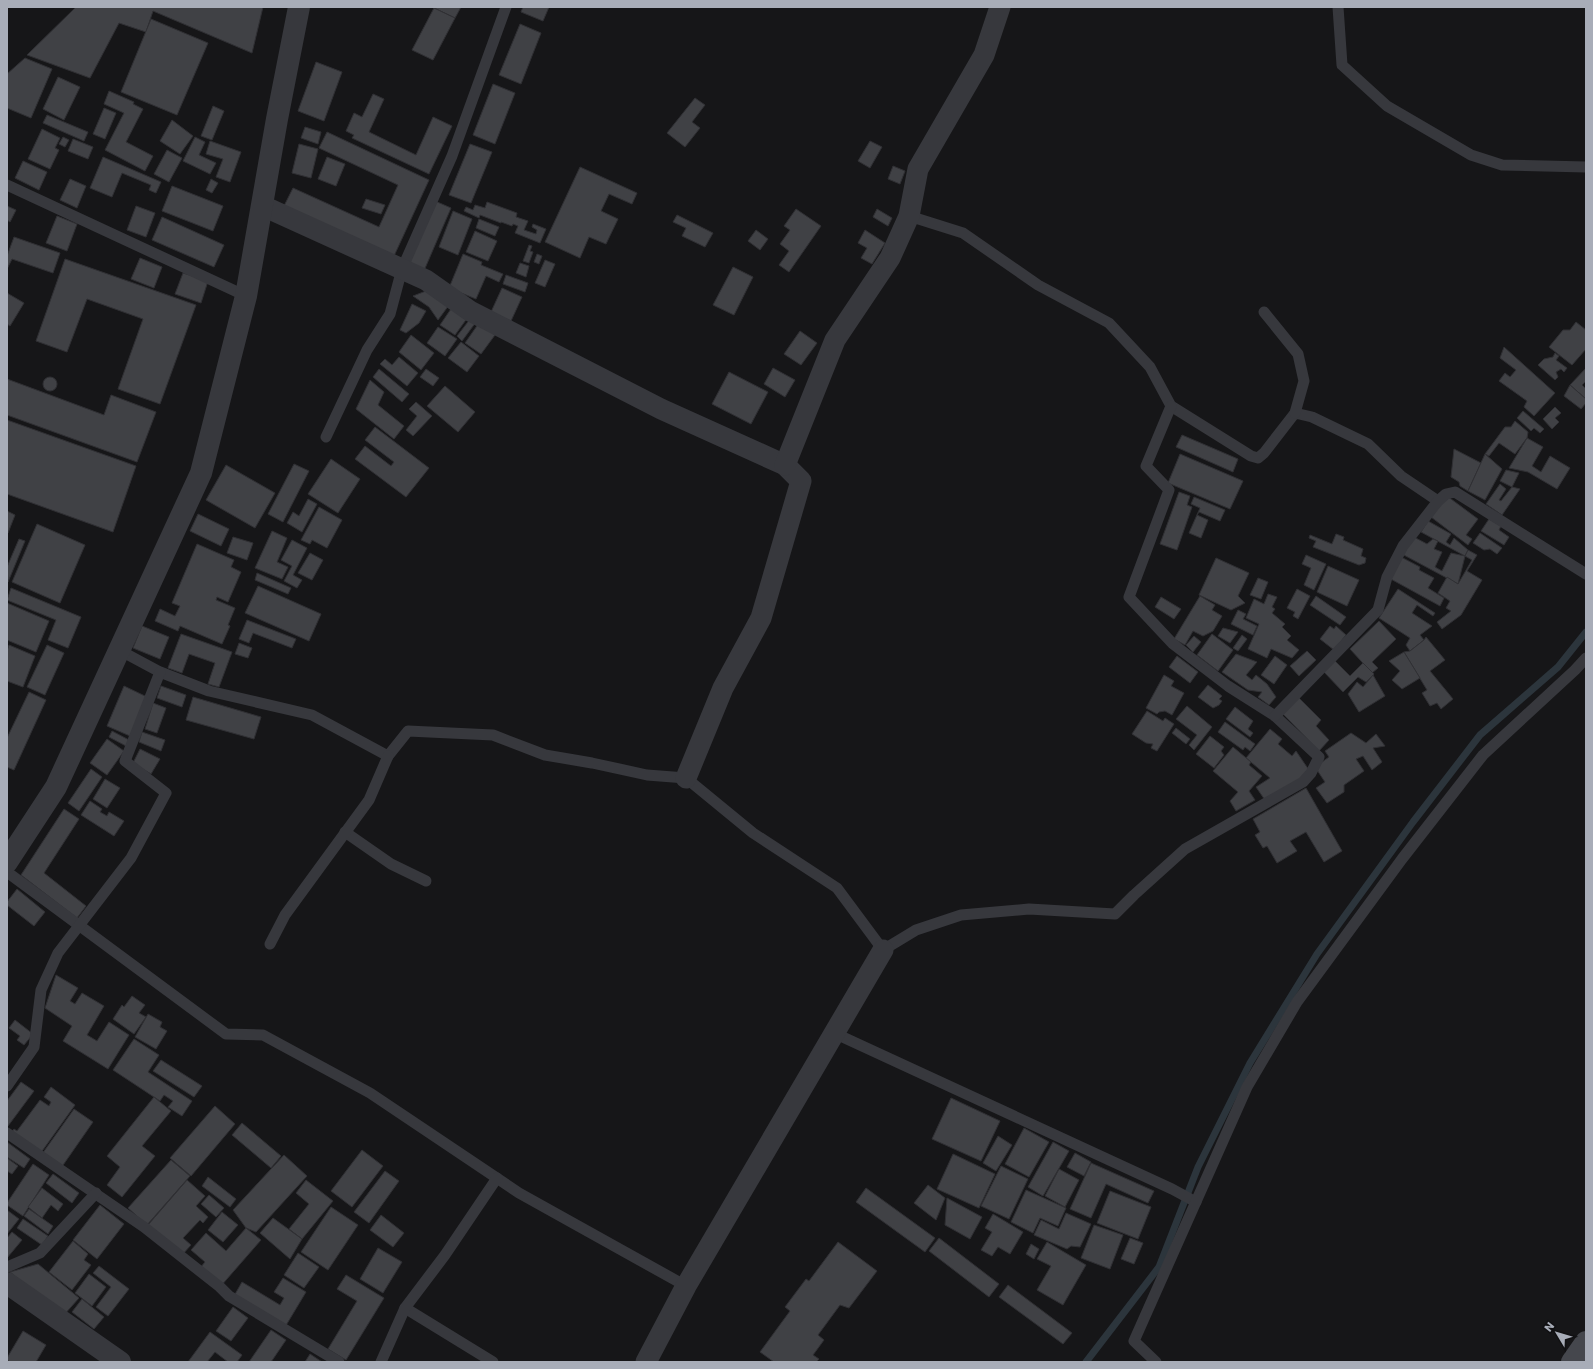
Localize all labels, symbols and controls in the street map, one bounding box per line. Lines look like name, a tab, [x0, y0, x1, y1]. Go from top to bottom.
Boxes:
north arrow	[1537, 1313, 1577, 1353]
text: N	[1540, 1319, 1558, 1335]

